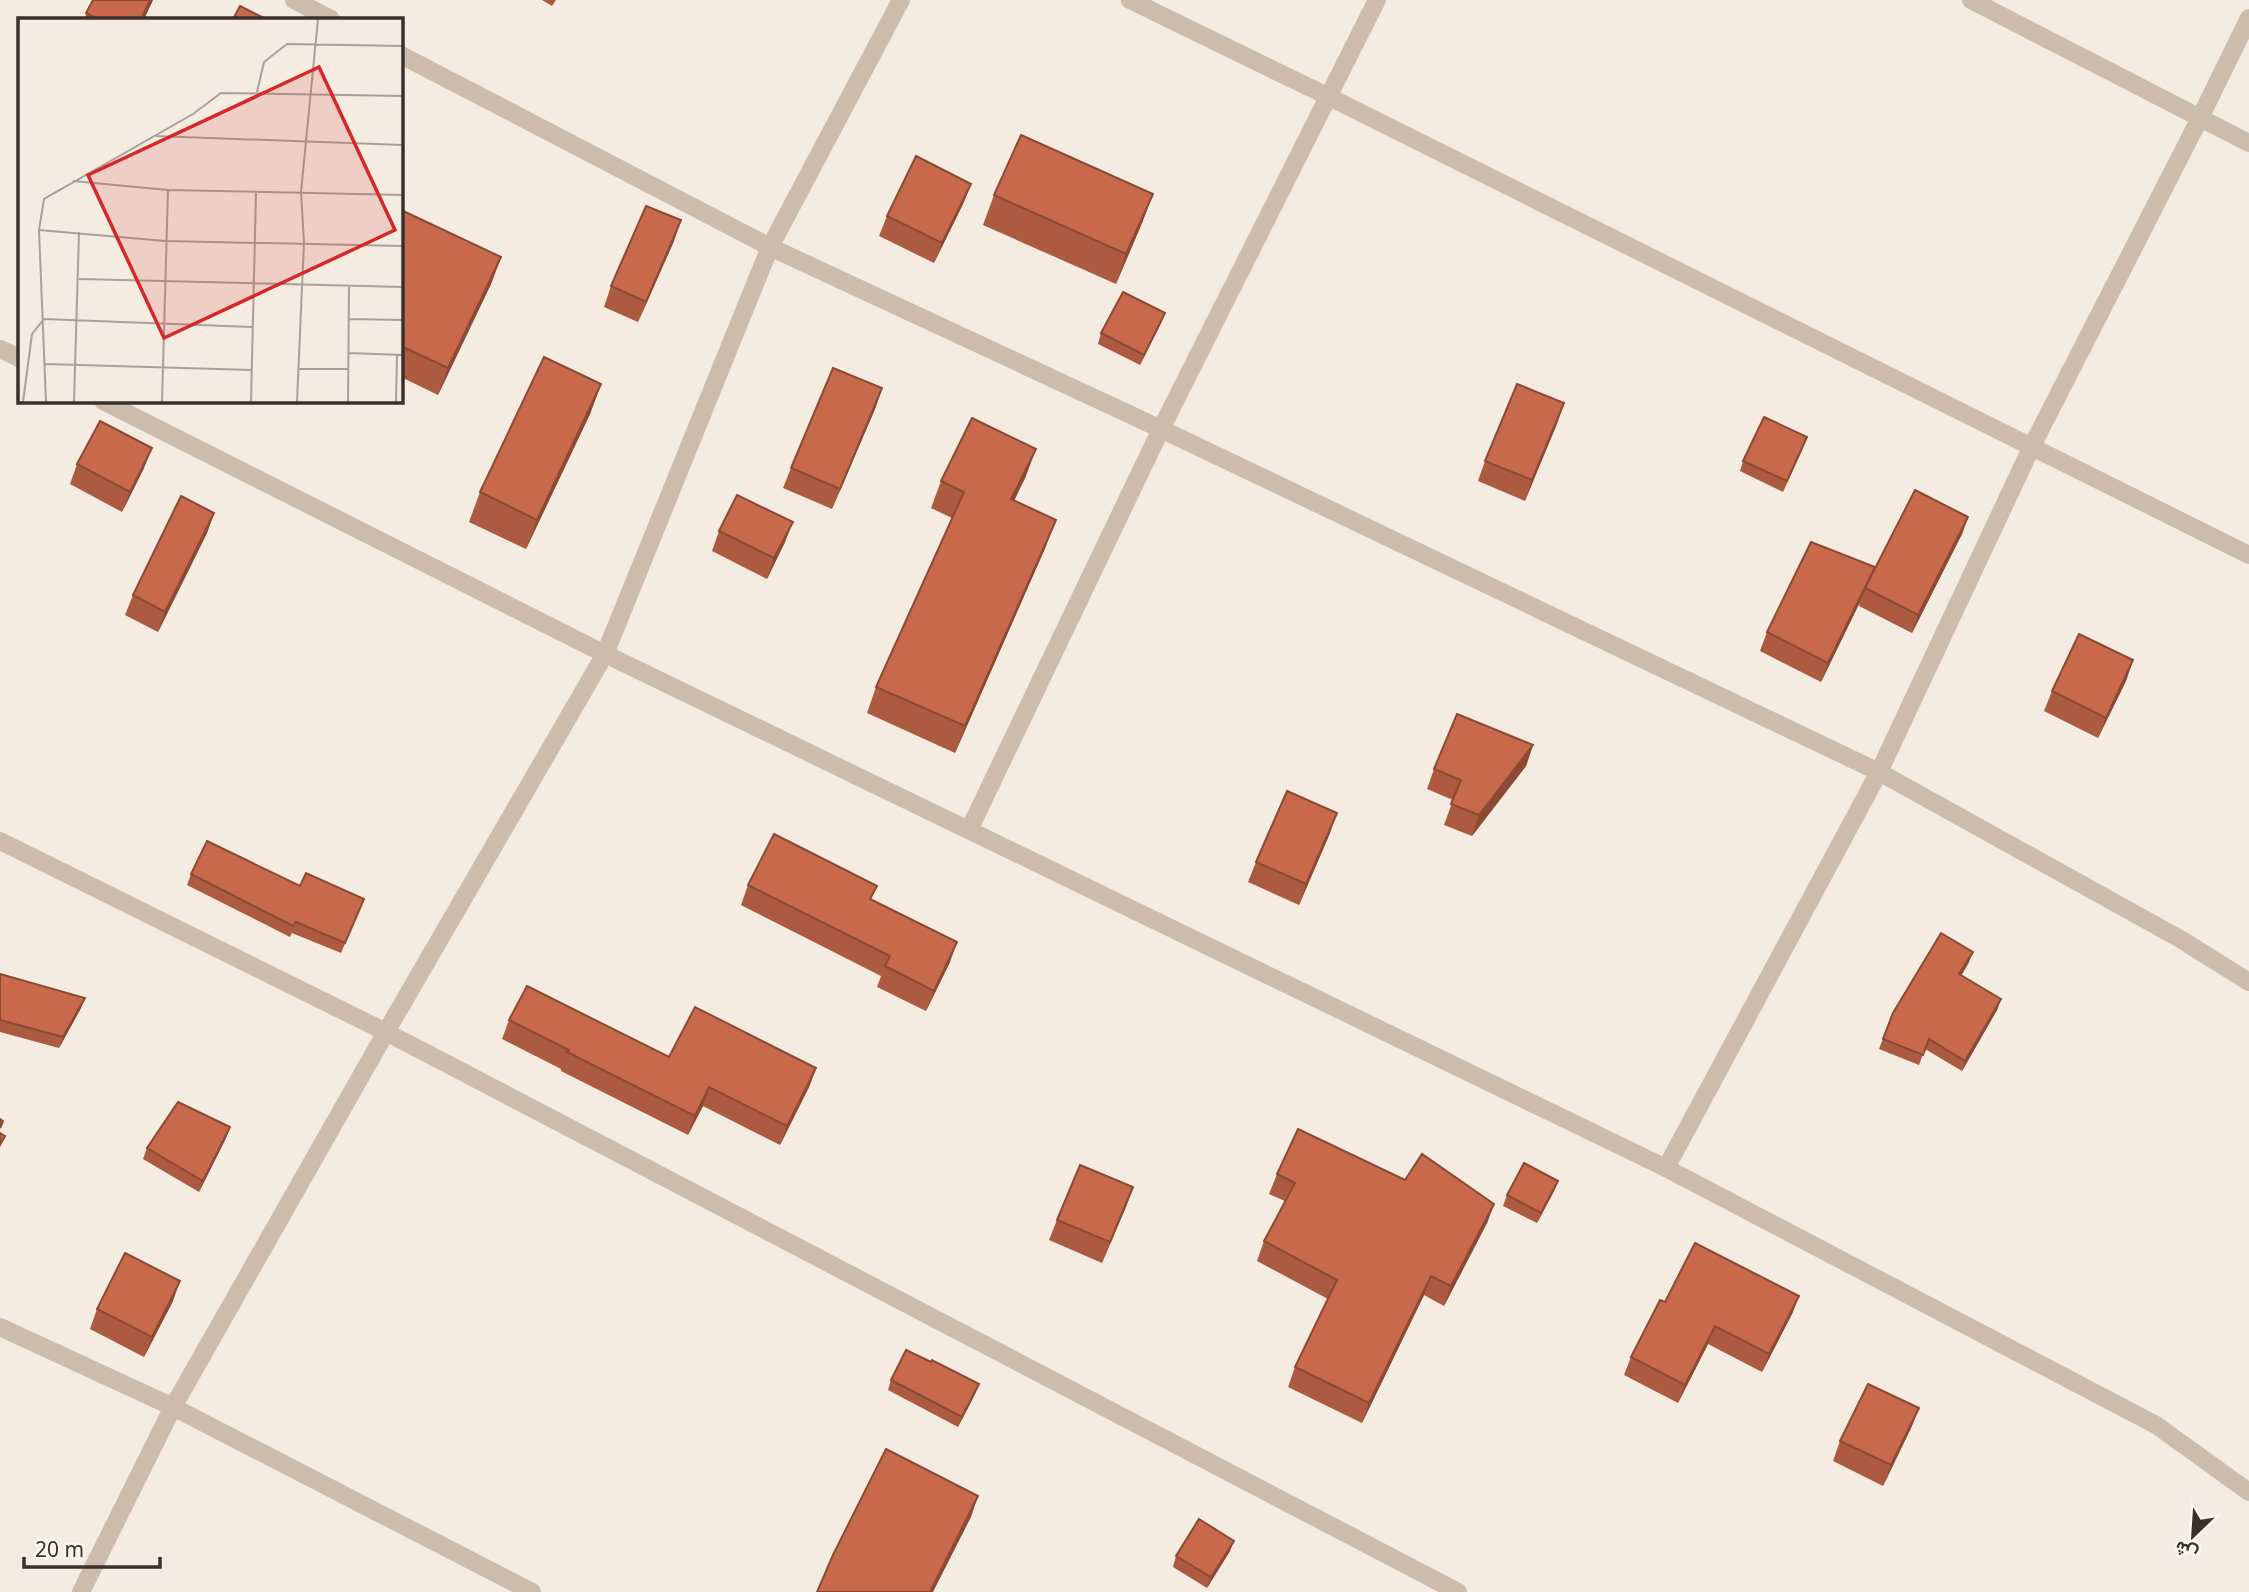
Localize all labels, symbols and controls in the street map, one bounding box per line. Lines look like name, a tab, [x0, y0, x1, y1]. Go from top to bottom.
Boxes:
inset map	[18, 18, 402, 402]
north arrow	[2158, 1501, 2228, 1571]
scale bar	[24, 1526, 161, 1570]
text: 20 m	[35, 1535, 84, 1563]
text: ش	[2170, 1535, 2202, 1568]

